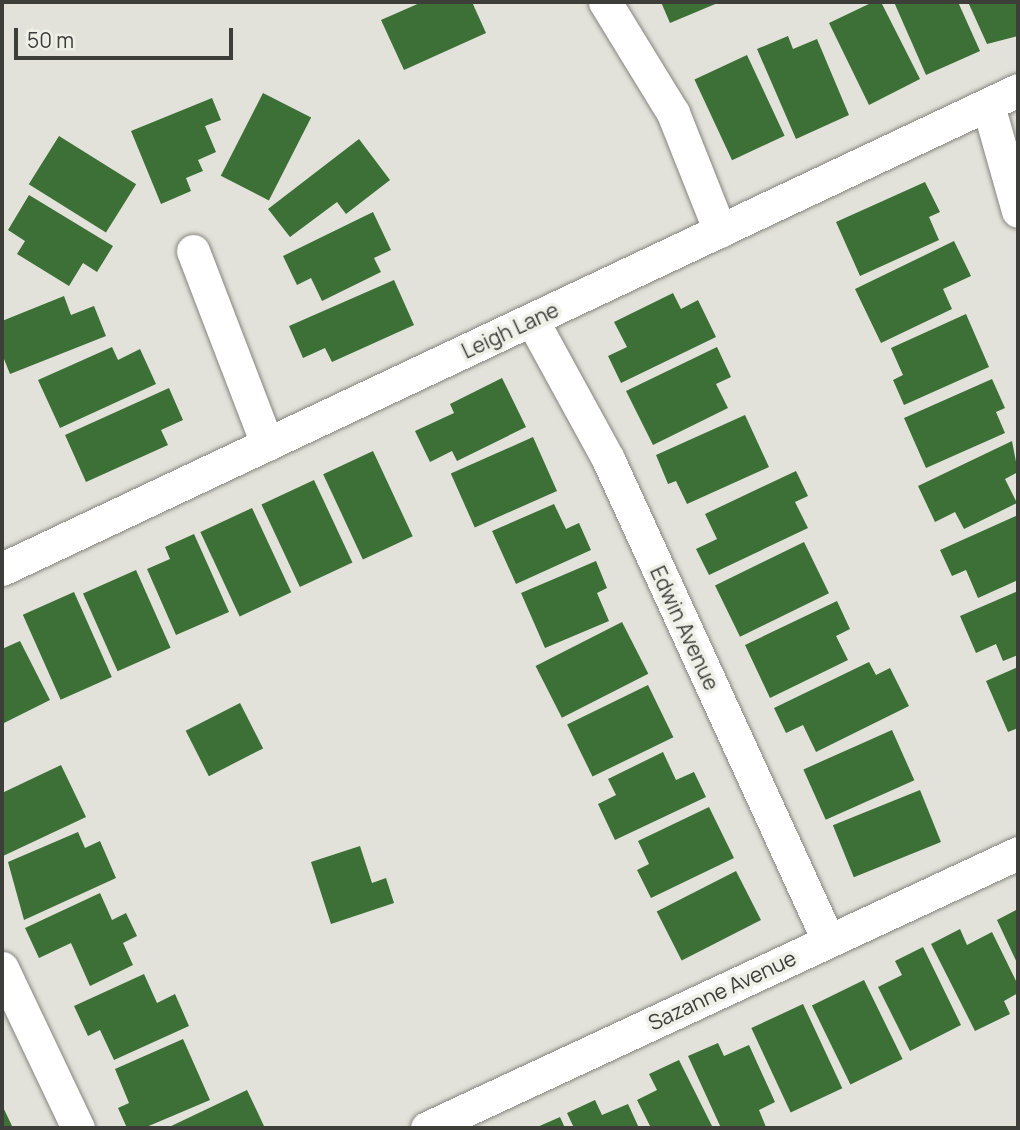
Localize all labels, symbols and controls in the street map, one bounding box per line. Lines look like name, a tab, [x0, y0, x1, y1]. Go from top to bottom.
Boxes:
scale bar	[18, 14, 236, 58]
text: 50 m	[27, 26, 74, 54]
street label: Leigh Lane	[458, 297, 562, 363]
street label: Edwin Avenue	[645, 562, 725, 694]
street label: Sazanne Avenue	[644, 945, 800, 1035]

